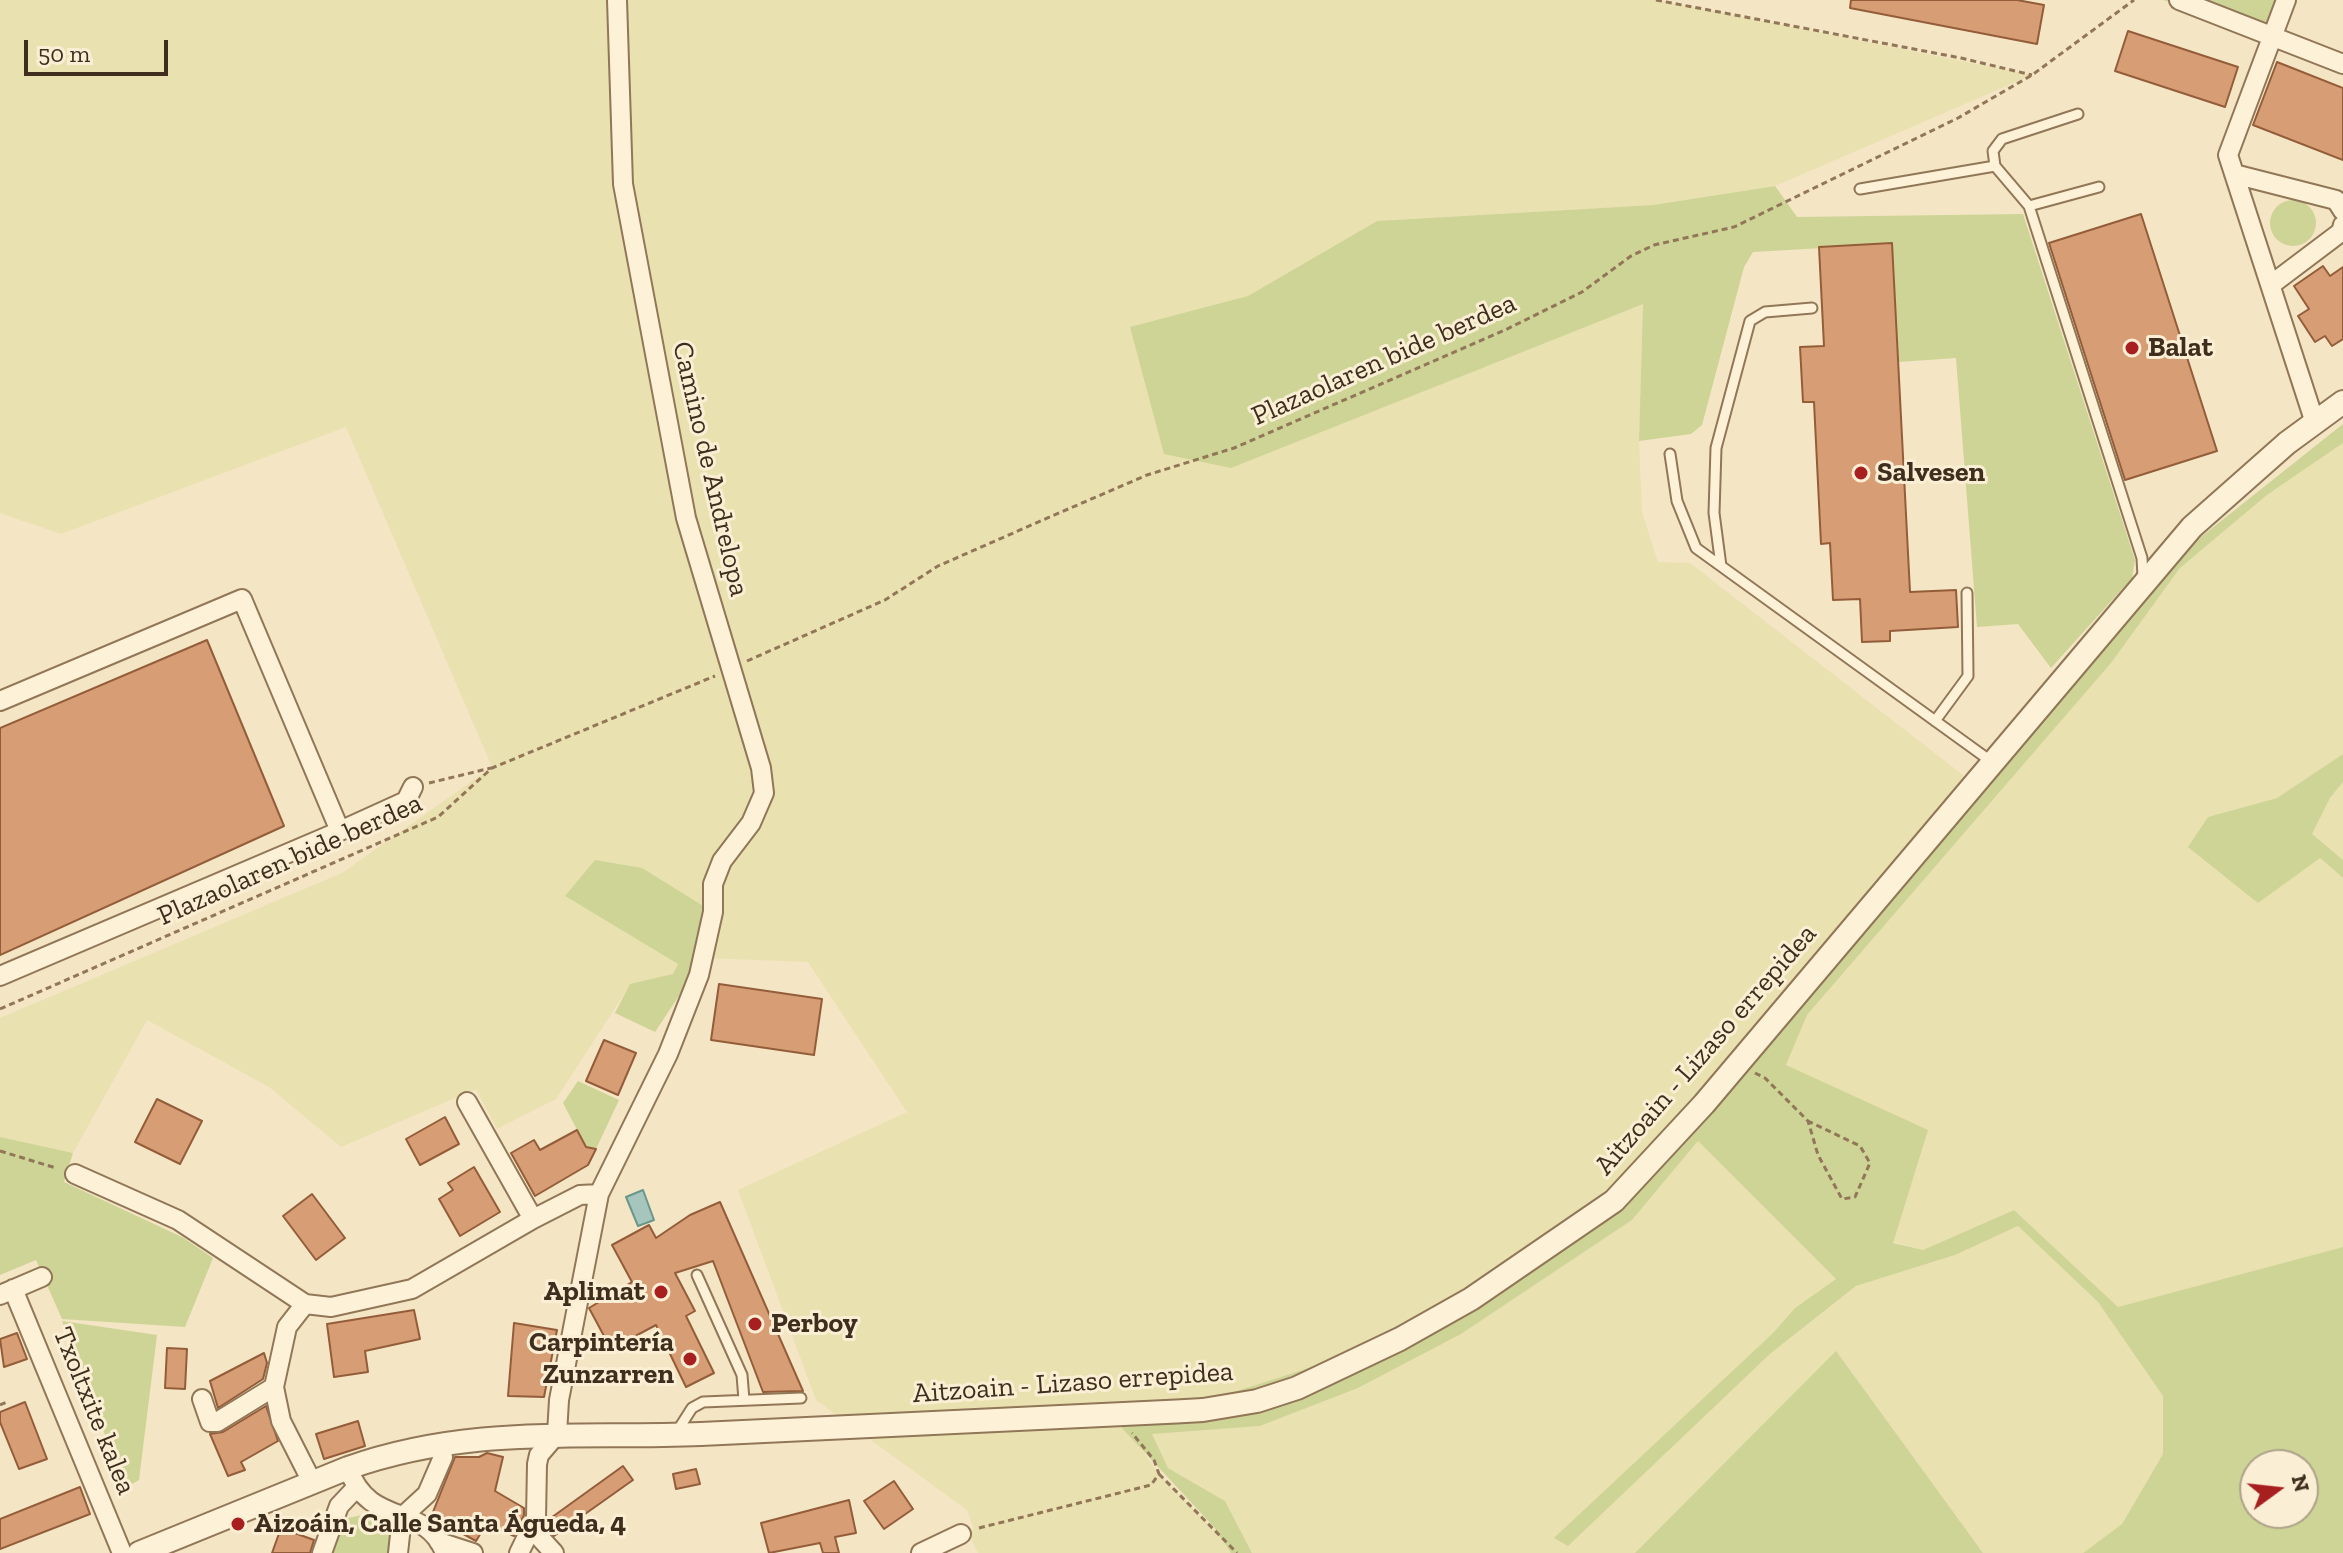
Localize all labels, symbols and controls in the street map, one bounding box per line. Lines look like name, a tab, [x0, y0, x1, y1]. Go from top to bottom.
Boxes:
scale bar	[28, 24, 172, 74]
text: 50 m	[38, 39, 90, 68]
street label: Plazaolaren bide berdea	[1247, 287, 1521, 433]
place label: Balat	[2148, 331, 2213, 365]
street label: Camino de Andrelopa	[664, 338, 756, 600]
marker: Balat	[2123, 339, 2141, 357]
place label: Salvesen	[1877, 456, 1985, 490]
marker: Salvesen	[1852, 464, 1870, 482]
street label: Plazaolaren bide berdea	[153, 787, 427, 933]
street label: Aitzoain - Lizaso errepidea	[1588, 918, 1824, 1182]
place label: Aplimat	[544, 1275, 645, 1309]
marker: Aplimat	[652, 1283, 670, 1301]
place label: Perboy	[771, 1307, 858, 1341]
marker: Perboy	[746, 1315, 764, 1333]
street label: Txoltxite kalea	[45, 1322, 143, 1500]
place label: Carpintería Zunzarren	[529, 1326, 674, 1392]
marker: Carpintería Zunzarren	[681, 1350, 699, 1368]
street label: Aitzoain - Lizaso errepidea	[912, 1355, 1234, 1411]
north arrow	[2239, 1449, 2319, 1529]
text: N	[2286, 1472, 2316, 1495]
place label: Aizoáin, Calle Santa Águeda, 4	[254, 1507, 626, 1541]
marker: Aizoáin, Calle Santa Águeda, 4	[229, 1515, 247, 1533]

